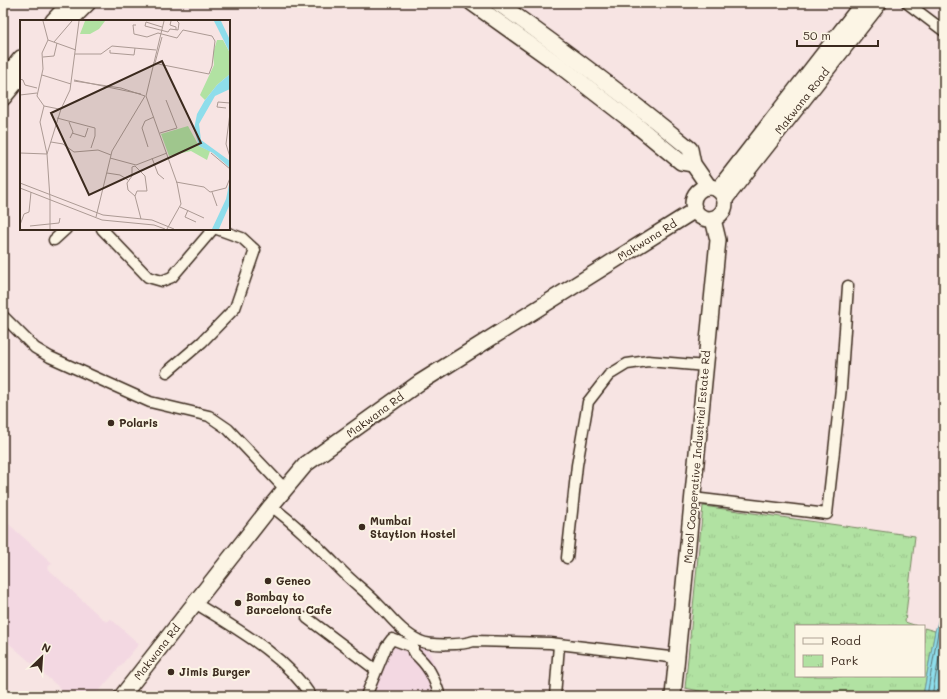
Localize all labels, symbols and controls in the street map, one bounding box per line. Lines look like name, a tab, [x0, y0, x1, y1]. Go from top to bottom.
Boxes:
inset map	[20, 20, 230, 230]
scale bar	[797, 22, 878, 48]
text: 50 m	[803, 27, 831, 43]
street label: Makwana Road	[771, 64, 832, 137]
street label: Makwana Rd	[614, 215, 679, 264]
street label: Marol Cooperative Industrial Estate Rd	[680, 350, 713, 564]
street label: Makwana Rd	[343, 389, 406, 440]
place label: Polaris	[119, 415, 158, 430]
marker: Polaris	[106, 418, 116, 428]
place label: Mumbai Staytion Hostel	[370, 513, 456, 541]
marker: Mumbai Staytion Hostel	[357, 522, 367, 532]
place label: Geneo	[276, 573, 311, 588]
marker: Geneo	[263, 576, 273, 586]
place label: Bombay to Barcelona Cafe	[246, 589, 332, 617]
marker: Bombay to Barcelona Cafe	[233, 598, 243, 608]
street label: Makwana Rd	[130, 621, 183, 683]
legend	[795, 625, 925, 677]
text: Road	[831, 632, 861, 648]
north arrow	[22, 637, 62, 677]
text: N	[39, 639, 53, 656]
text: Park	[831, 652, 858, 668]
place label: Jimis Burger	[179, 664, 250, 679]
marker: Jimis Burger	[166, 667, 176, 677]

